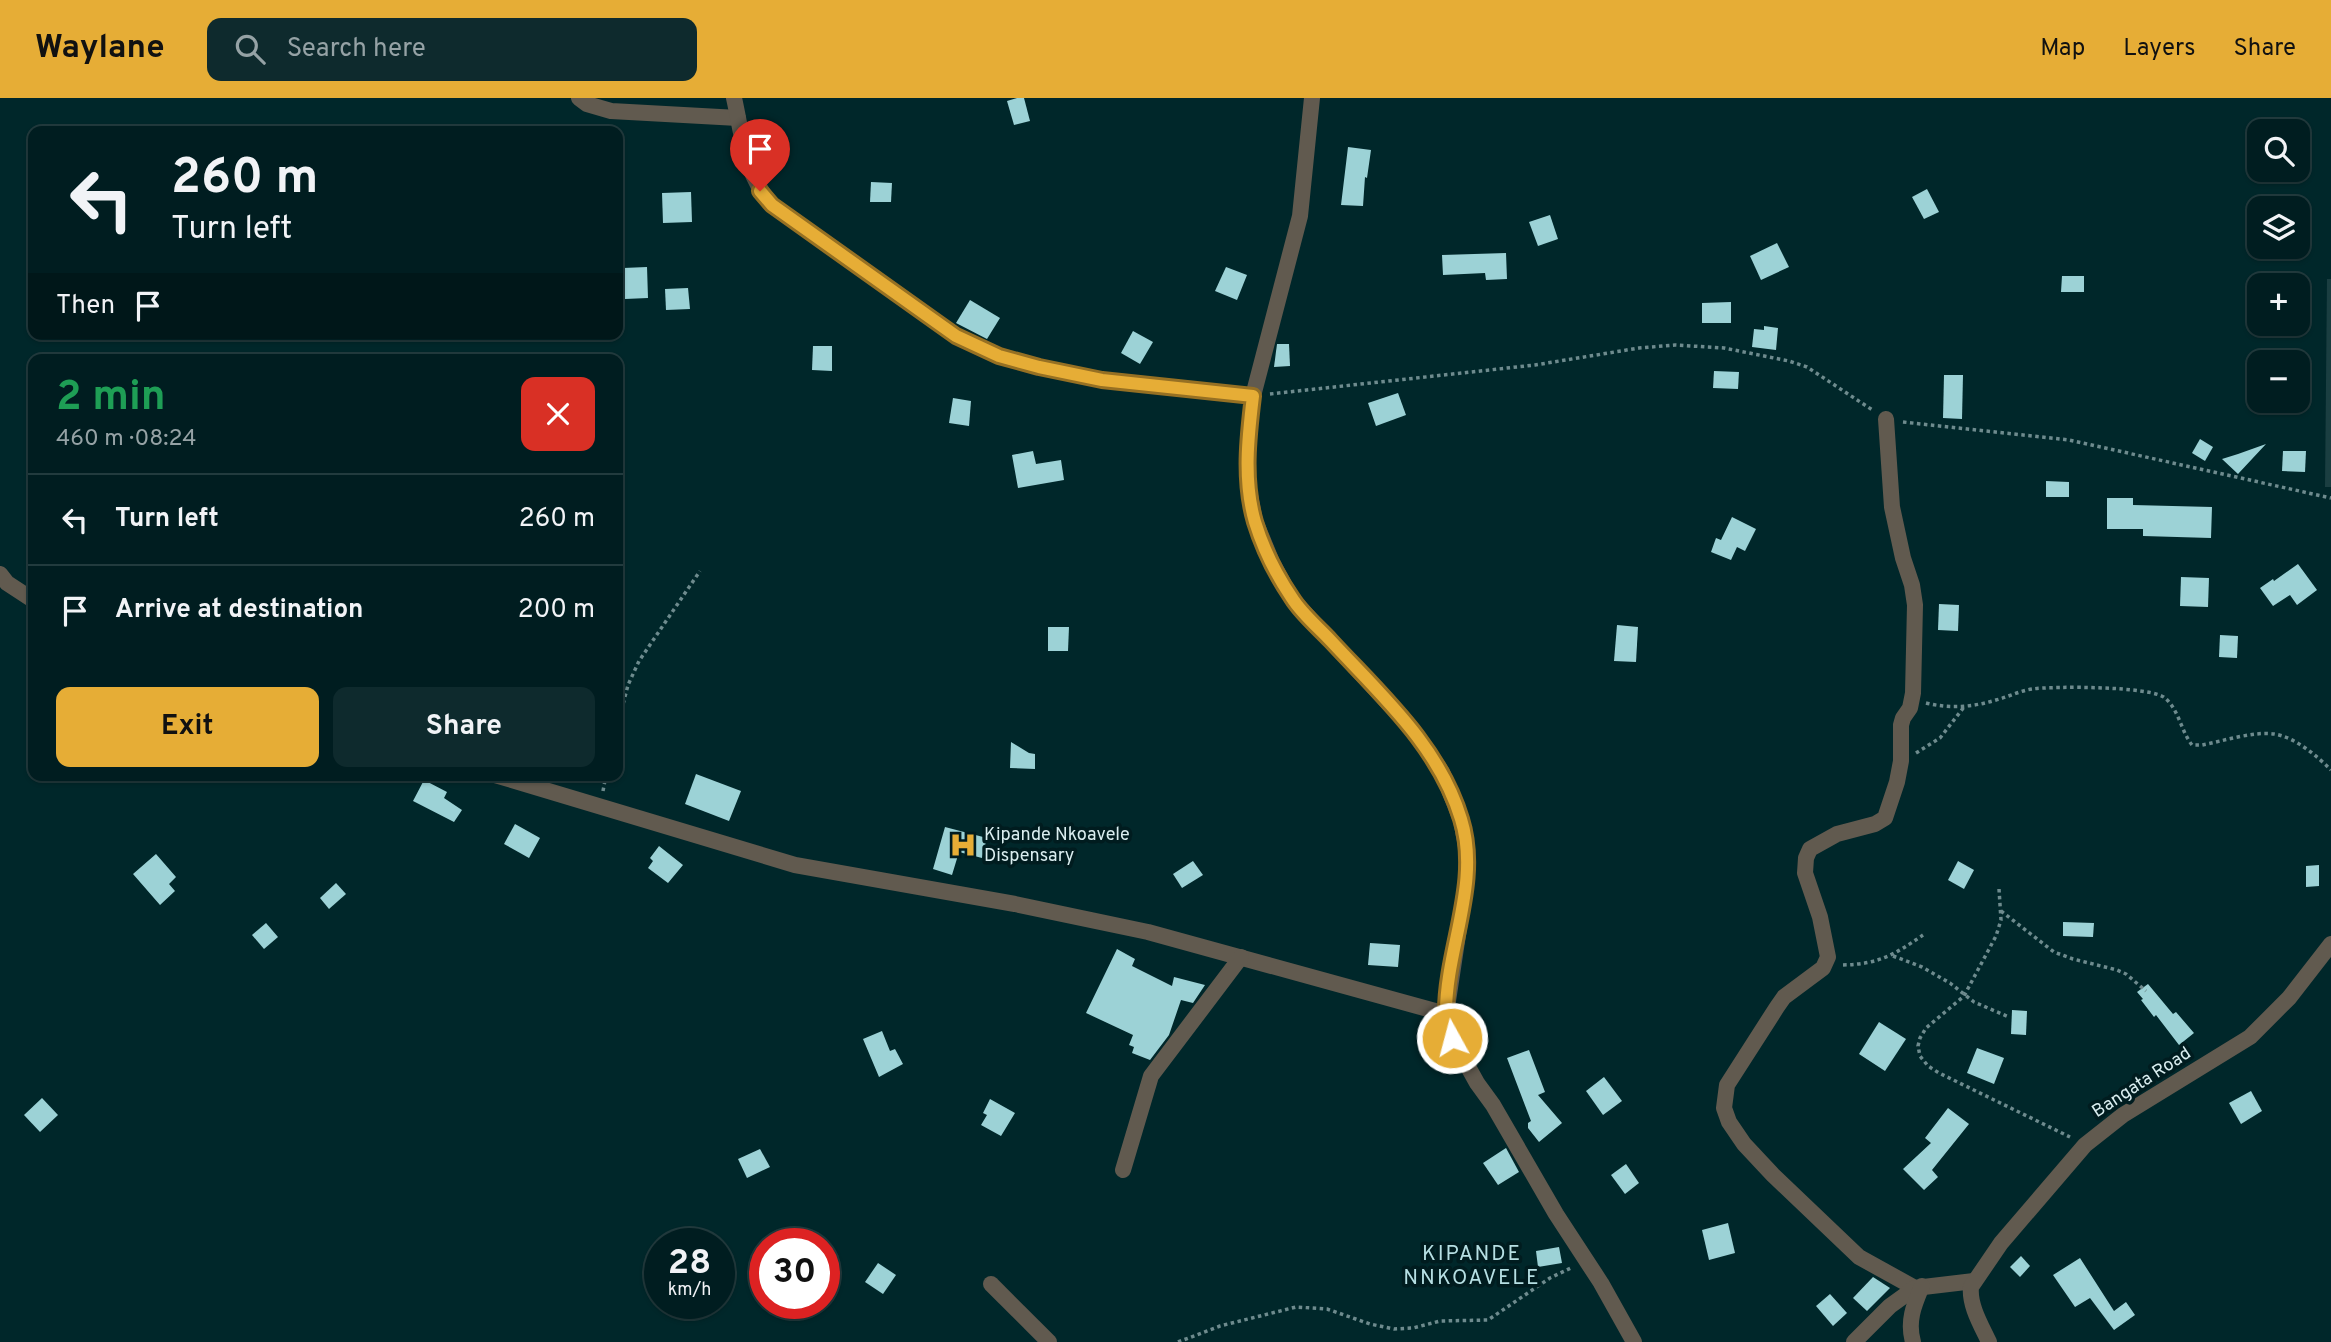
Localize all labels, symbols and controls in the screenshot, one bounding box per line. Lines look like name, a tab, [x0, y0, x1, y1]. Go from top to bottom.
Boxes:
search box	[207, 18, 697, 81]
text: Waylane	[35, 28, 165, 70]
icon: search	[231, 30, 269, 68]
text: Search here	[287, 33, 426, 66]
text: Map	[2040, 34, 2085, 64]
text: Layers	[2123, 34, 2195, 64]
text: Share	[2233, 34, 2296, 64]
pin	[730, 119, 790, 191]
map controls	[2247, 119, 2310, 413]
button: search	[2247, 119, 2310, 182]
icon: arrive	[741, 130, 779, 168]
text: 260 m	[171, 149, 318, 211]
icon: left	[56, 154, 147, 245]
button: layers	[2247, 196, 2310, 259]
text: Turn left	[171, 210, 292, 250]
button: +	[2247, 273, 2310, 336]
icon: arrive	[129, 287, 167, 325]
text: Then	[56, 290, 115, 323]
button: −	[2247, 350, 2310, 413]
text: 2 min	[56, 372, 166, 425]
button: close	[521, 377, 595, 451]
text: 460 m · 08:24	[56, 425, 197, 454]
icon: left	[56, 501, 94, 539]
text: Turn left	[115, 503, 219, 536]
text: 260 m	[519, 503, 595, 536]
icon: arrive	[56, 592, 94, 630]
text: Arrive at destination	[115, 594, 363, 627]
text: 200 m	[518, 594, 595, 627]
button: Exit	[56, 687, 319, 767]
button: Share	[333, 687, 595, 767]
place label: Kipande Nkoavele Dispensary	[984, 824, 1130, 868]
hospital icon: Kipande Nkoavele Dispensary	[948, 830, 978, 860]
position arrow	[1415, 1001, 1489, 1075]
street label: Bangata Road	[2088, 1042, 2196, 1124]
speed limit sign: 30	[749, 1228, 840, 1319]
district label: KIPANDE NNKOAVELE	[1403, 1241, 1541, 1292]
text: 28	[668, 1242, 711, 1286]
text: km/h	[668, 1279, 711, 1302]

